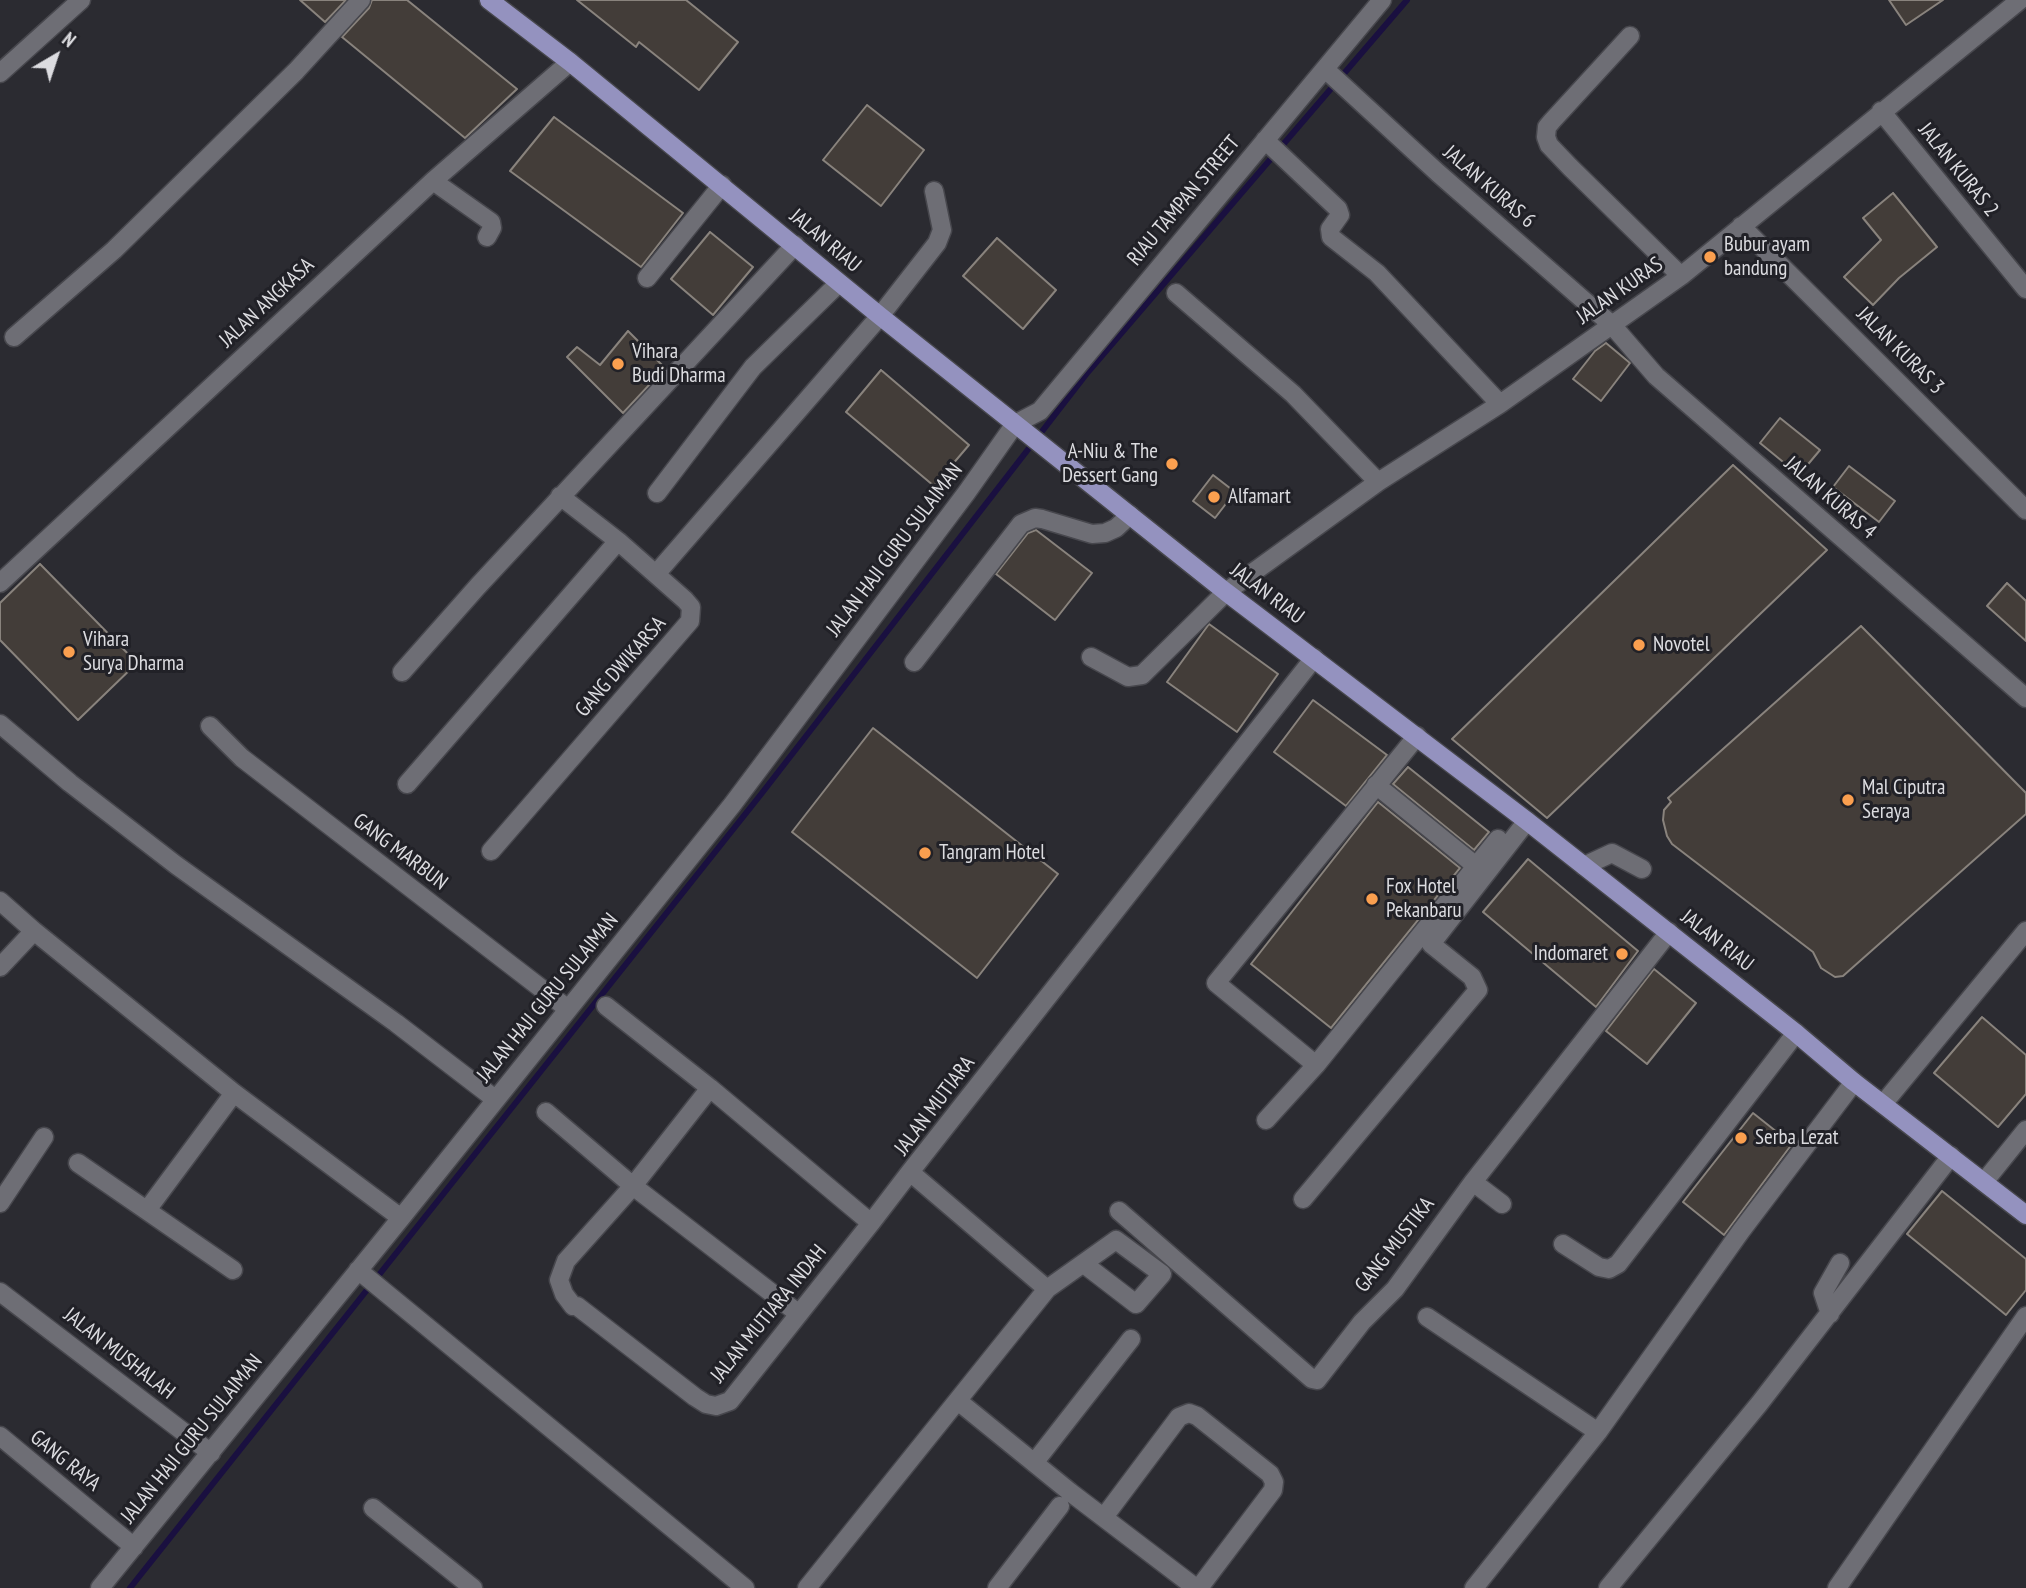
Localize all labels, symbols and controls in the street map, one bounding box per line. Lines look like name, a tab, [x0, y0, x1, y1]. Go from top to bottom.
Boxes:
north arrow	[21, 21, 91, 91]
text: N	[58, 27, 81, 52]
street label: JALAN KURAS 2	[1913, 118, 2003, 222]
street label: RIAU TAMPAN STREET	[1122, 131, 1246, 271]
street label: JALAN KURAS 6	[1438, 140, 1540, 234]
street label: JALAN RIAU	[784, 204, 866, 278]
place label: Bubur ayam bandung	[1724, 232, 1810, 282]
marker: Bubur ayam bandung	[1702, 249, 1718, 265]
street label: JALAN KURAS	[1572, 252, 1668, 330]
street label: JALAN ANGKASA	[215, 253, 319, 353]
street label: JALAN KURAS 3	[1851, 302, 1949, 400]
place label: Vihara Budi Dharma	[632, 339, 726, 389]
marker: Vihara Budi Dharma	[610, 356, 626, 372]
place label: A-Niu & The Dessert Gang	[1062, 439, 1158, 489]
street label: JALAN KURAS 4	[1779, 451, 1881, 545]
marker: A-Niu & The Dessert Gang	[1164, 456, 1180, 472]
street label: JALAN HAJI GURU SULAIMAN	[822, 459, 968, 641]
place label: Alfamart	[1228, 484, 1291, 510]
marker: Alfamart	[1206, 489, 1222, 505]
street label: JALAN RIAU	[1225, 558, 1309, 630]
street label: GANG DWIKARSA	[571, 612, 671, 722]
place label: Vihara Surya Dharma	[83, 627, 184, 677]
place label: Novotel	[1653, 632, 1710, 658]
marker: Novotel	[1631, 637, 1647, 653]
marker: Vihara Surya Dharma	[61, 644, 77, 660]
place label: Mal Ciputra Seraya	[1862, 775, 1945, 825]
marker: Mal Ciputra Seraya	[1840, 792, 1856, 808]
street label: GANG MARBUN	[348, 808, 452, 896]
place label: Tangram Hotel	[939, 840, 1045, 866]
marker: Tangram Hotel	[917, 845, 933, 861]
place label: Fox Hotel Pekanbaru	[1386, 874, 1462, 924]
marker: Fox Hotel Pekanbaru	[1364, 891, 1380, 907]
street label: JALAN RIAU	[1676, 905, 1758, 977]
street label: JALAN HAJI GURU SULAIMAN	[472, 908, 624, 1088]
place label: Indomaret	[1533, 941, 1608, 967]
marker: Indomaret	[1614, 946, 1630, 962]
street label: JALAN MUTIARA	[890, 1051, 980, 1161]
place label: Serba Lezat	[1755, 1125, 1838, 1151]
marker: Serba Lezat	[1733, 1130, 1749, 1146]
street label: GANG MUSTIKA	[1350, 1192, 1440, 1298]
street label: JALAN MUTIARA INDAH	[706, 1240, 832, 1388]
street label: JALAN MUSHALAH	[58, 1303, 180, 1405]
street label: JALAN HAJI GURU SULAIMAN	[116, 1349, 268, 1529]
street label: GANG RAYA	[25, 1425, 105, 1497]

